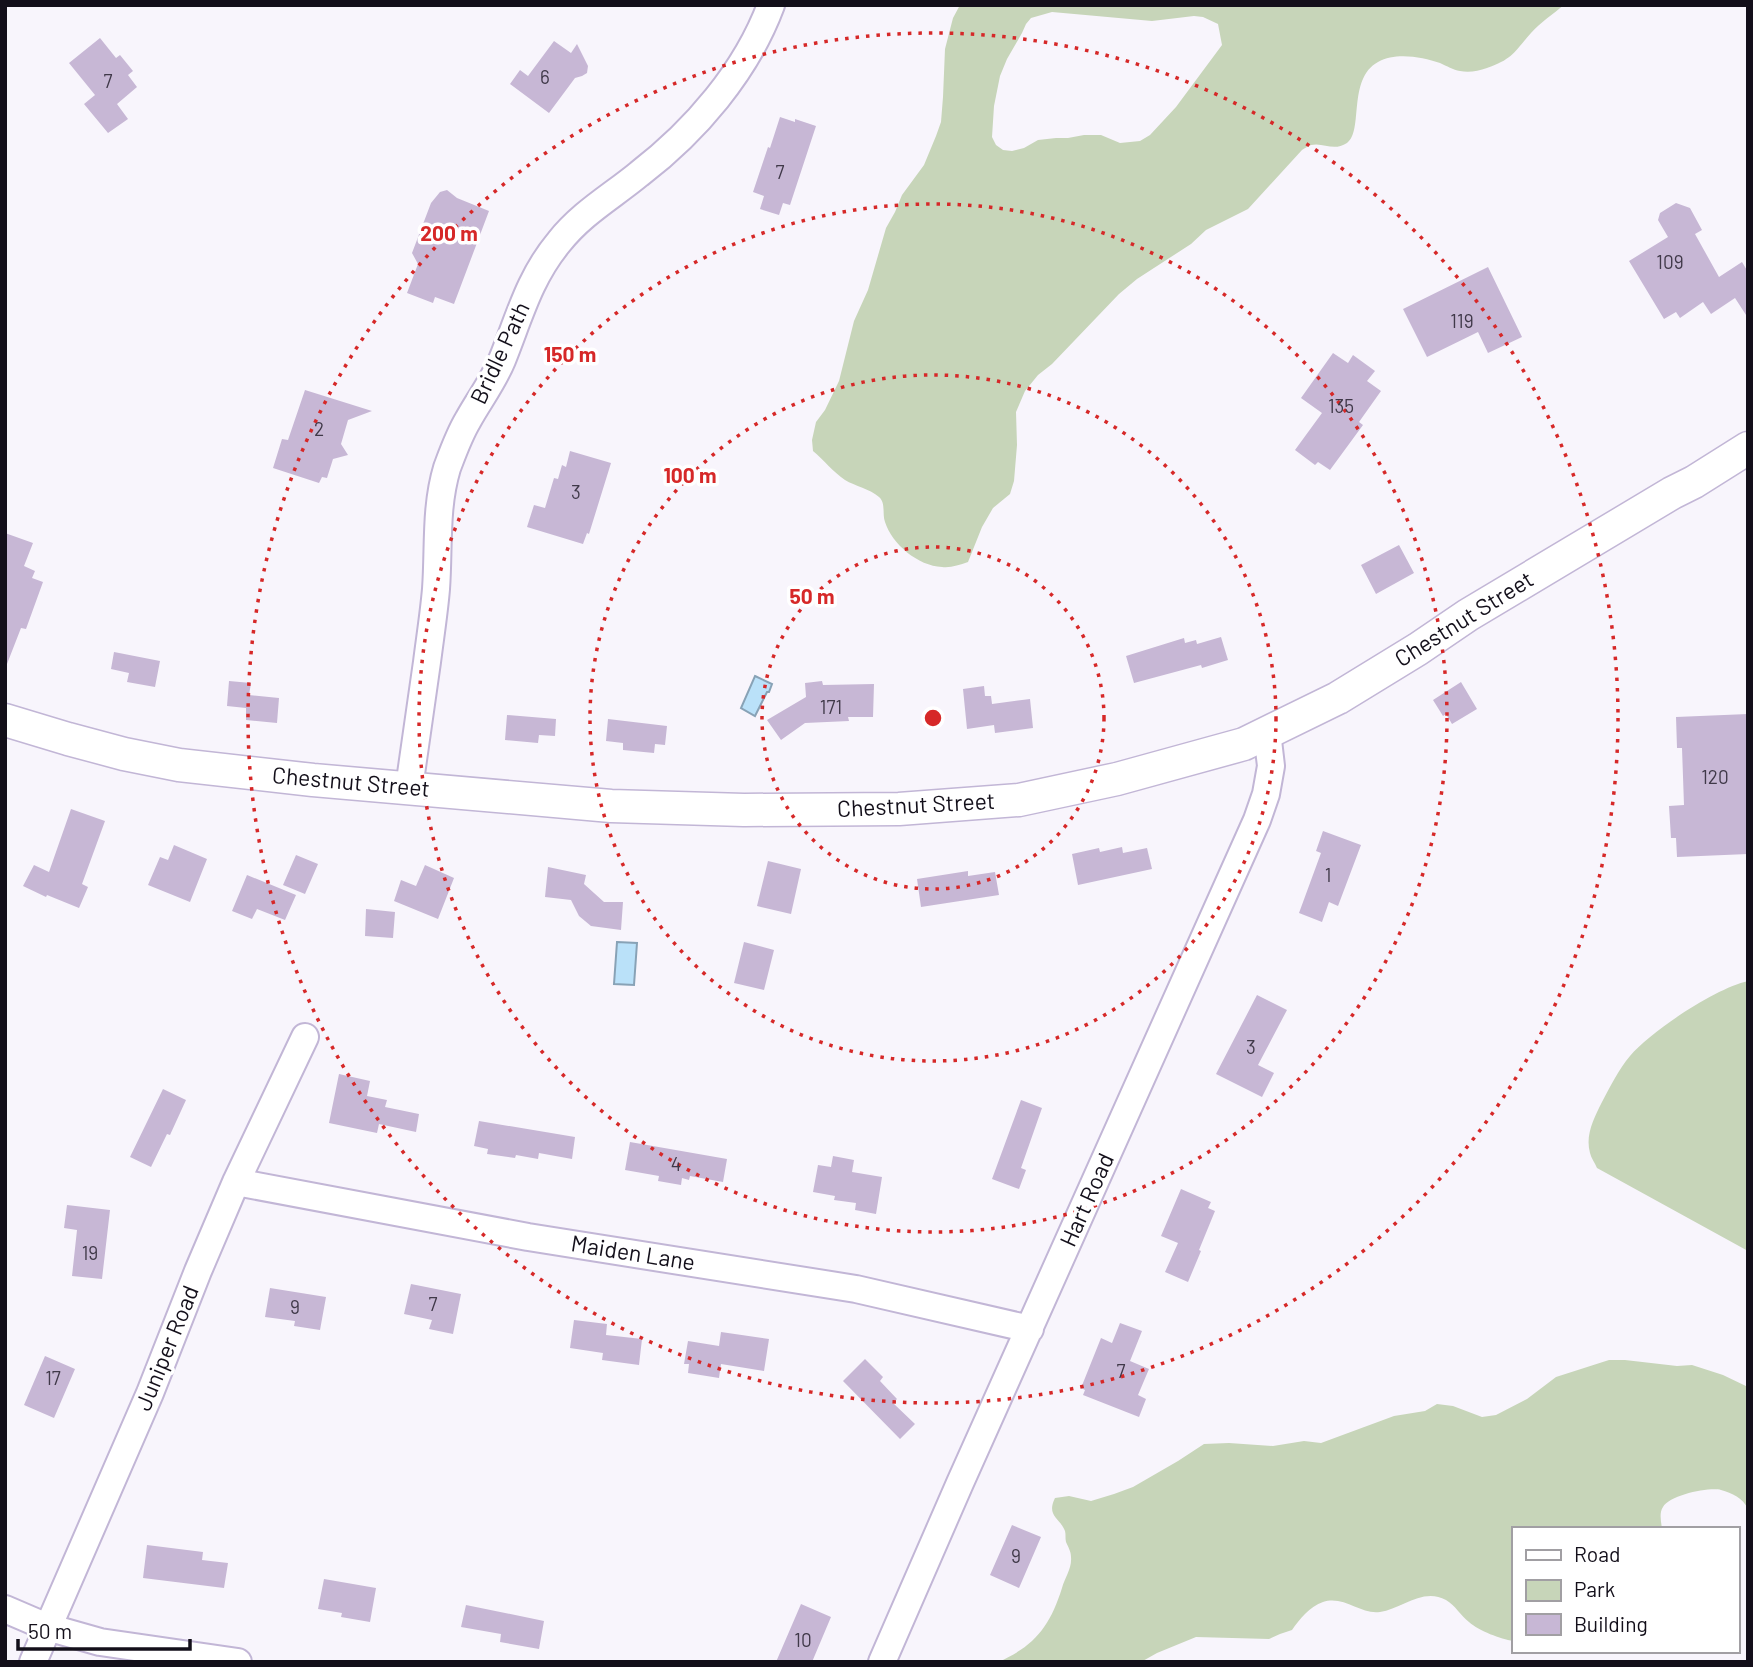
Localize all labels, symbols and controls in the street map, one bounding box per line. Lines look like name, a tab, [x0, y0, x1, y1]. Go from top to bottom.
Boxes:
house number: 6	[540, 65, 550, 88]
house number: 7	[104, 69, 113, 92]
house number: 7	[776, 160, 785, 183]
text: 200 m	[420, 220, 478, 245]
house number: 109	[1656, 250, 1684, 273]
street label: Bridle Path	[463, 297, 535, 408]
house number: 119	[1450, 309, 1474, 332]
text: 150 m	[544, 341, 596, 366]
house number: 135	[1328, 394, 1354, 417]
house number: 2	[314, 417, 324, 440]
text: 100 m	[663, 462, 717, 487]
house number: 3	[571, 480, 581, 503]
street label: Chestnut Street	[1389, 564, 1538, 672]
text: 50 m	[789, 583, 835, 608]
house number: 171	[820, 695, 842, 718]
centre of rings	[921, 706, 945, 730]
street label: Chestnut Street	[271, 760, 431, 802]
house number: 120	[1701, 765, 1729, 788]
street label: Chestnut Street	[836, 786, 996, 822]
house number: 1	[1325, 863, 1331, 886]
house number: 3	[1246, 1035, 1256, 1058]
street label: Hart Road	[1053, 1149, 1119, 1251]
house number: 4	[671, 1152, 681, 1175]
street label: Maiden Lane	[569, 1228, 697, 1276]
house number: 19	[82, 1241, 98, 1264]
street label: Juniper Road	[128, 1281, 204, 1414]
house number: 7	[429, 1292, 438, 1315]
house number: 9	[290, 1295, 300, 1318]
house number: 7	[1117, 1359, 1126, 1382]
house number: 17	[45, 1366, 61, 1389]
legend	[1512, 1527, 1739, 1653]
text: Road	[1574, 1541, 1620, 1566]
house number: 9	[1011, 1544, 1021, 1567]
text: Park	[1574, 1576, 1615, 1601]
scale bar	[18, 1608, 189, 1652]
text: Building	[1574, 1611, 1648, 1636]
text: 50 m	[28, 1618, 72, 1643]
house number: 10	[794, 1628, 812, 1651]

